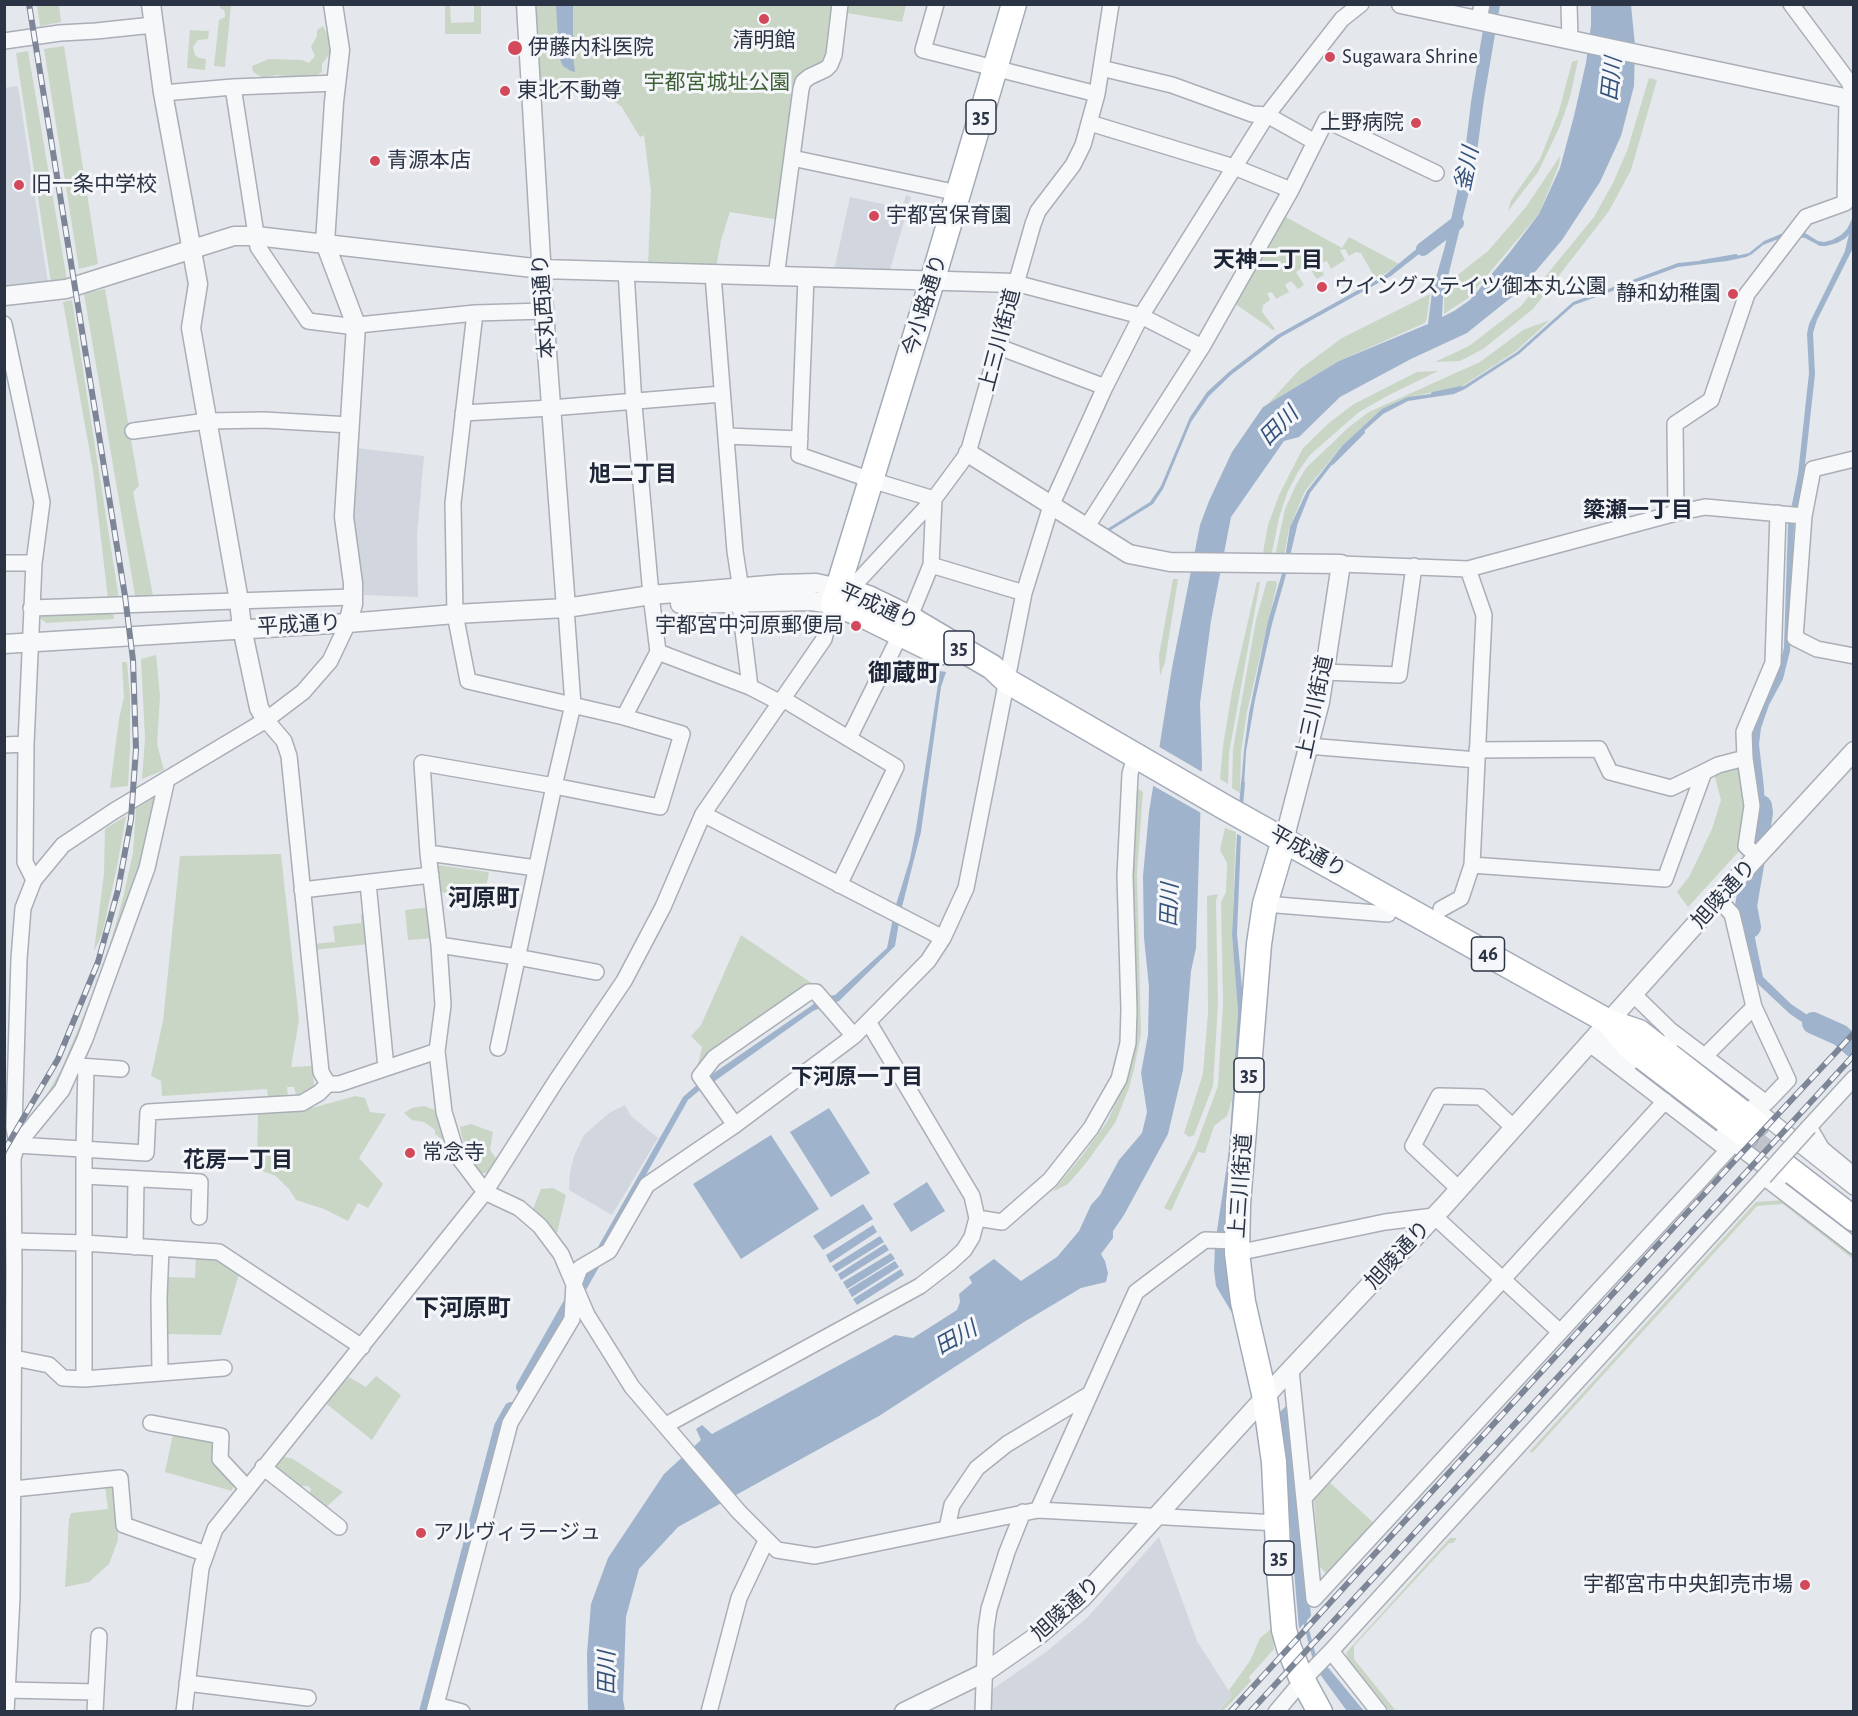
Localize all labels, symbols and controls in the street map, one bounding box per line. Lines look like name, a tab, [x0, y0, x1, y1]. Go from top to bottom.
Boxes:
marker: 清明館	[757, 12, 771, 26]
place label: 清明館	[733, 28, 795, 54]
place label: 伊藤内科医院	[528, 35, 654, 61]
marker: 伊藤内科医院	[506, 39, 524, 57]
place label: Sugawara Shrine	[1342, 44, 1478, 70]
marker: Sugawara Shrine	[1323, 50, 1337, 64]
water label: 田川	[1597, 56, 1627, 102]
park label: 宇都宮城址公園	[644, 70, 790, 96]
place label: 東北不動尊	[517, 78, 622, 104]
marker: 東北不動尊	[498, 84, 512, 98]
road number: 35	[966, 100, 996, 134]
place label: 上野病院	[1320, 110, 1404, 136]
marker: 上野病院	[1409, 116, 1423, 130]
water label: 釜川	[1450, 145, 1484, 193]
place label: 青源本店	[387, 148, 471, 174]
marker: 青源本店	[368, 154, 382, 168]
place label: 旧一条中学校	[31, 172, 157, 198]
marker: 旧一条中学校	[12, 178, 26, 192]
place label: 宇都宮保育園	[886, 203, 1012, 229]
marker: 宇都宮保育園	[867, 209, 881, 223]
district label: 天神二丁目	[1213, 247, 1323, 273]
street label: 今小路通り	[898, 251, 952, 359]
street label: 本丸西通り	[528, 253, 560, 359]
place label: ウイングステイツ御本丸公園	[1334, 274, 1607, 300]
marker: ウイングステイツ御本丸公園	[1315, 280, 1329, 294]
place label: 静和幼稚園	[1616, 281, 1721, 307]
street label: 上三川街道	[974, 286, 1026, 394]
marker: 静和幼稚園	[1726, 287, 1740, 301]
water label: 田川	[1254, 401, 1304, 451]
district label: 旭二丁目	[589, 461, 677, 487]
district label: 簗瀬一丁目	[1583, 497, 1693, 523]
street label: 平成通り	[836, 578, 922, 636]
street label: 平成通り	[256, 610, 342, 640]
place label: 宇都宮中河原郵便局	[655, 613, 844, 639]
marker: 宇都宮中河原郵便局	[849, 619, 863, 633]
road number: 35	[944, 631, 974, 665]
street label: 上三川街道	[1292, 653, 1338, 761]
district label: 御蔵町	[868, 660, 940, 688]
street label: 平成通り	[1265, 821, 1351, 883]
street label: 旭陵通り	[1687, 854, 1761, 934]
water label: 田川	[1156, 883, 1184, 927]
district label: 河原町	[448, 885, 520, 913]
road number: 46	[1472, 937, 1504, 971]
road number: 35	[1234, 1058, 1264, 1092]
district label: 下河原一丁目	[791, 1064, 923, 1090]
street label: 上三川街道	[1225, 1133, 1257, 1239]
place label: 常念寺	[422, 1140, 485, 1166]
marker: 常念寺	[403, 1146, 417, 1160]
district label: 花房一丁目	[183, 1147, 293, 1173]
street label: 旭陵通り	[1360, 1216, 1436, 1294]
district label: 下河原町	[415, 1295, 511, 1323]
water label: 田川	[930, 1316, 982, 1360]
place label: アルヴィラージュ	[433, 1520, 601, 1546]
marker: アルヴィラージュ	[414, 1526, 428, 1540]
road number: 35	[1264, 1541, 1294, 1575]
street label: 旭陵通り	[1026, 1572, 1106, 1646]
place label: 宇都宮市中央卸売市場	[1583, 1572, 1793, 1598]
marker: 宇都宮市中央卸売市場	[1798, 1578, 1812, 1592]
water label: 田川	[594, 1651, 620, 1695]

